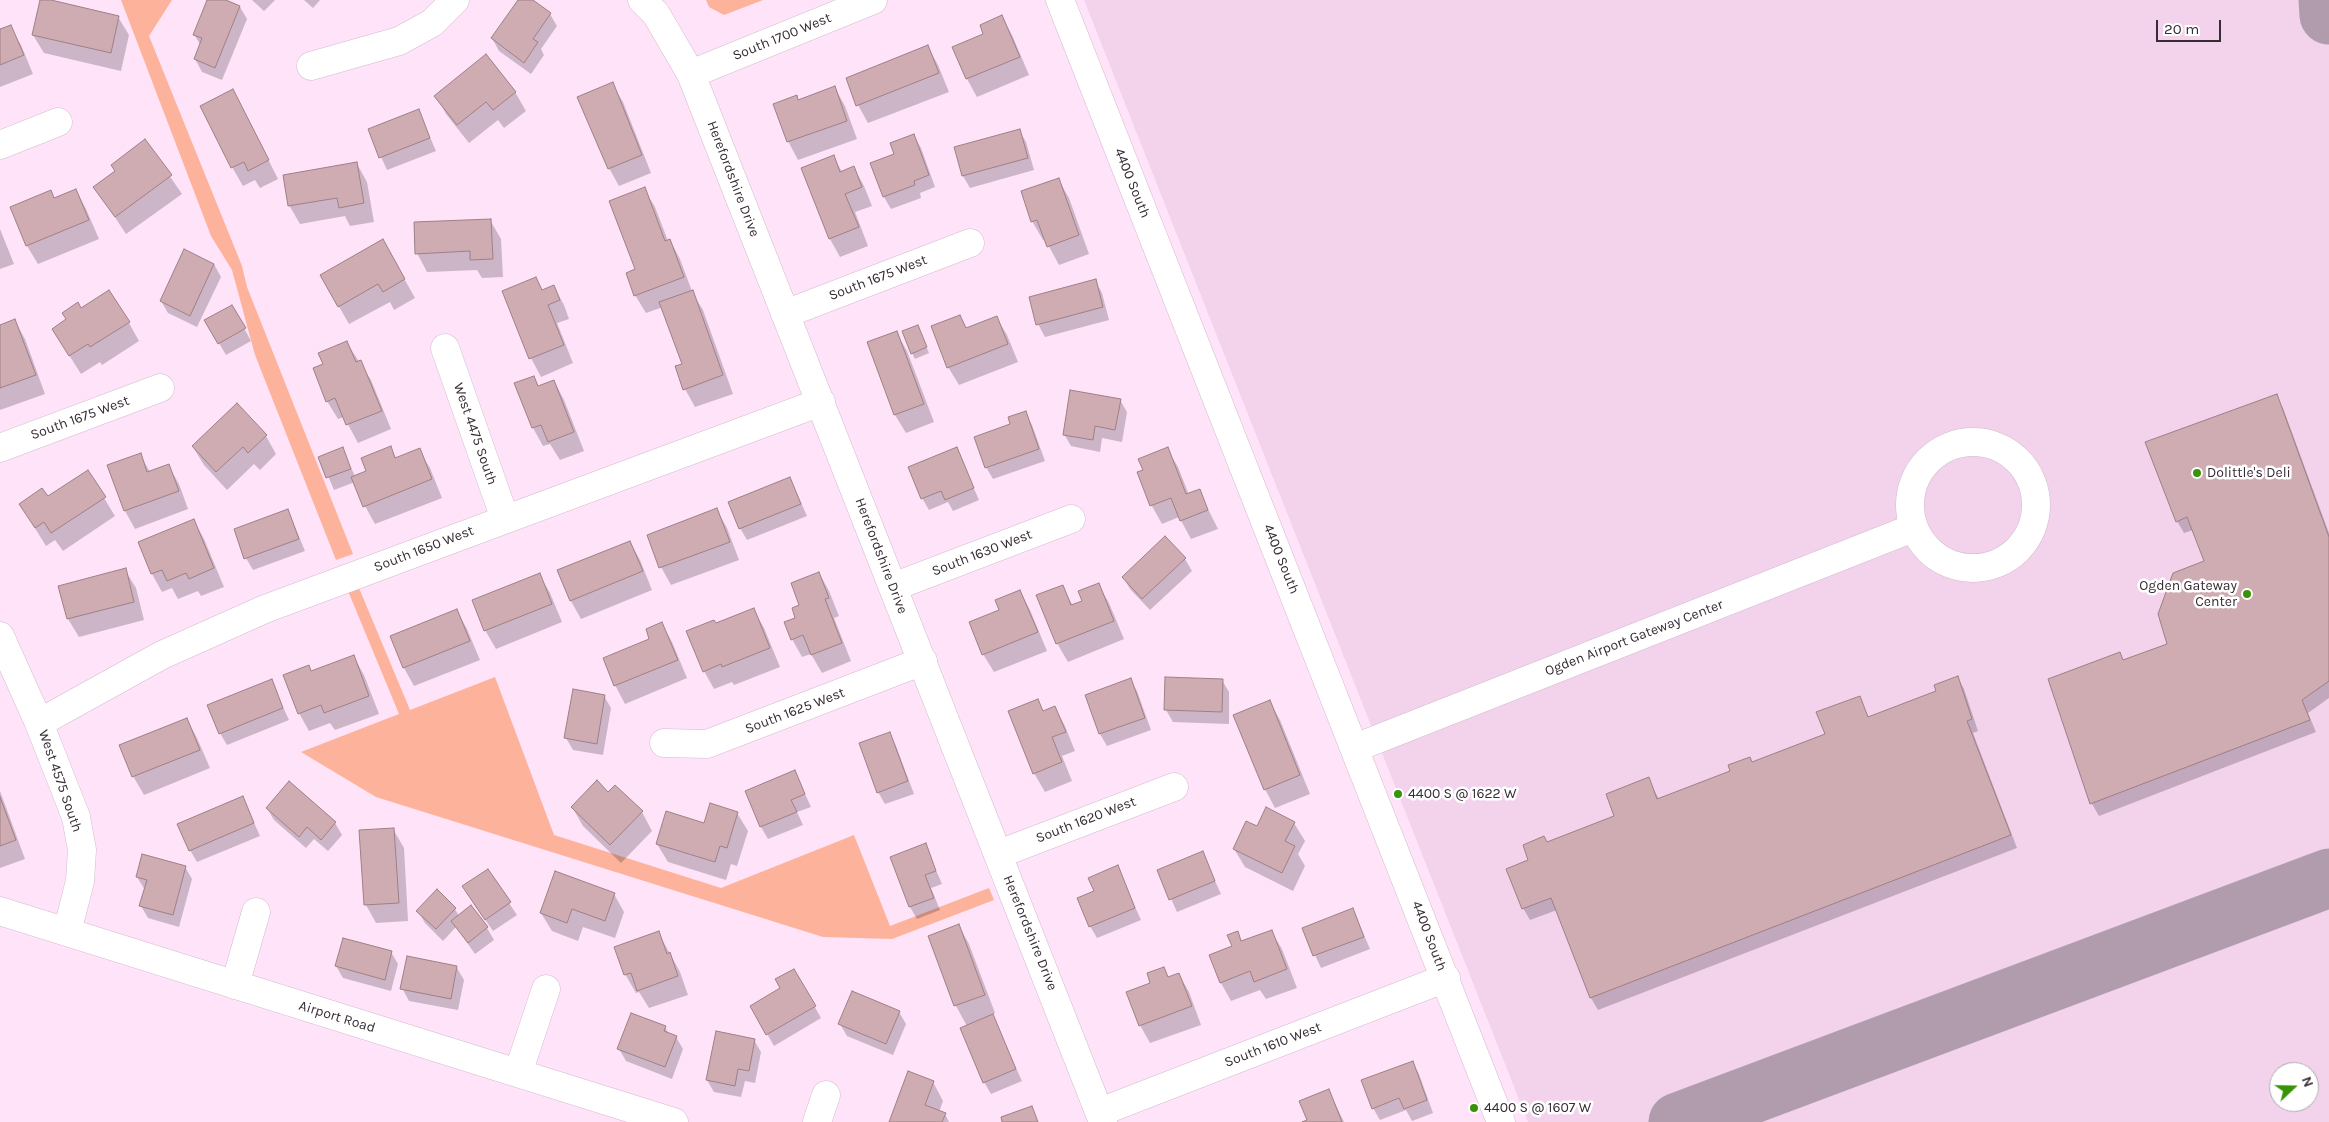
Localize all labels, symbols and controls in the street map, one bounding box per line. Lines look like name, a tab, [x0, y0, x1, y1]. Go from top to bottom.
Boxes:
street label: South 1700 West	[730, 10, 834, 64]
scale bar	[2159, 10, 2224, 42]
text: 20 m	[2164, 20, 2199, 38]
street label: Herefordshire Drive	[703, 119, 763, 239]
street label: 4400 South	[1110, 146, 1154, 220]
street label: South 1675 West	[826, 252, 930, 304]
street label: West 4475 South	[450, 381, 500, 487]
street label: South 1675 West	[28, 392, 132, 444]
place label: Dolittle's Deli	[2207, 465, 2291, 481]
marker: Dolittle's Deli	[2191, 467, 2203, 479]
street label: Herefordshire Drive	[851, 496, 911, 616]
street label: South 1650 West	[372, 522, 476, 576]
street label: 4400 South	[1259, 522, 1303, 596]
street label: South 1630 West	[929, 526, 1035, 580]
place label: Ogden Gateway Center	[2139, 578, 2237, 610]
marker: Ogden Gateway Center	[2241, 588, 2253, 600]
street label: Ogden Airport Gateway Center	[1543, 596, 1725, 680]
street label: South 1625 West	[743, 684, 847, 738]
street label: West 4575 South	[35, 728, 85, 834]
place label: 4400 S @ 1622 W	[1408, 786, 1517, 802]
marker: 4400 S @ 1622 W	[1392, 788, 1404, 800]
street label: South 1620 West	[1034, 793, 1138, 847]
street label: Herefordshire Drive	[999, 873, 1061, 993]
street label: 4400 South	[1408, 899, 1450, 973]
street label: Airport Road	[297, 997, 377, 1037]
street label: South 1610 West	[1222, 1019, 1324, 1071]
north arrow	[2269, 1062, 2319, 1112]
text: N	[2298, 1074, 2317, 1090]
place label: 4400 S @ 1607 W	[1484, 1100, 1591, 1116]
marker: 4400 S @ 1607 W	[1468, 1102, 1480, 1114]

